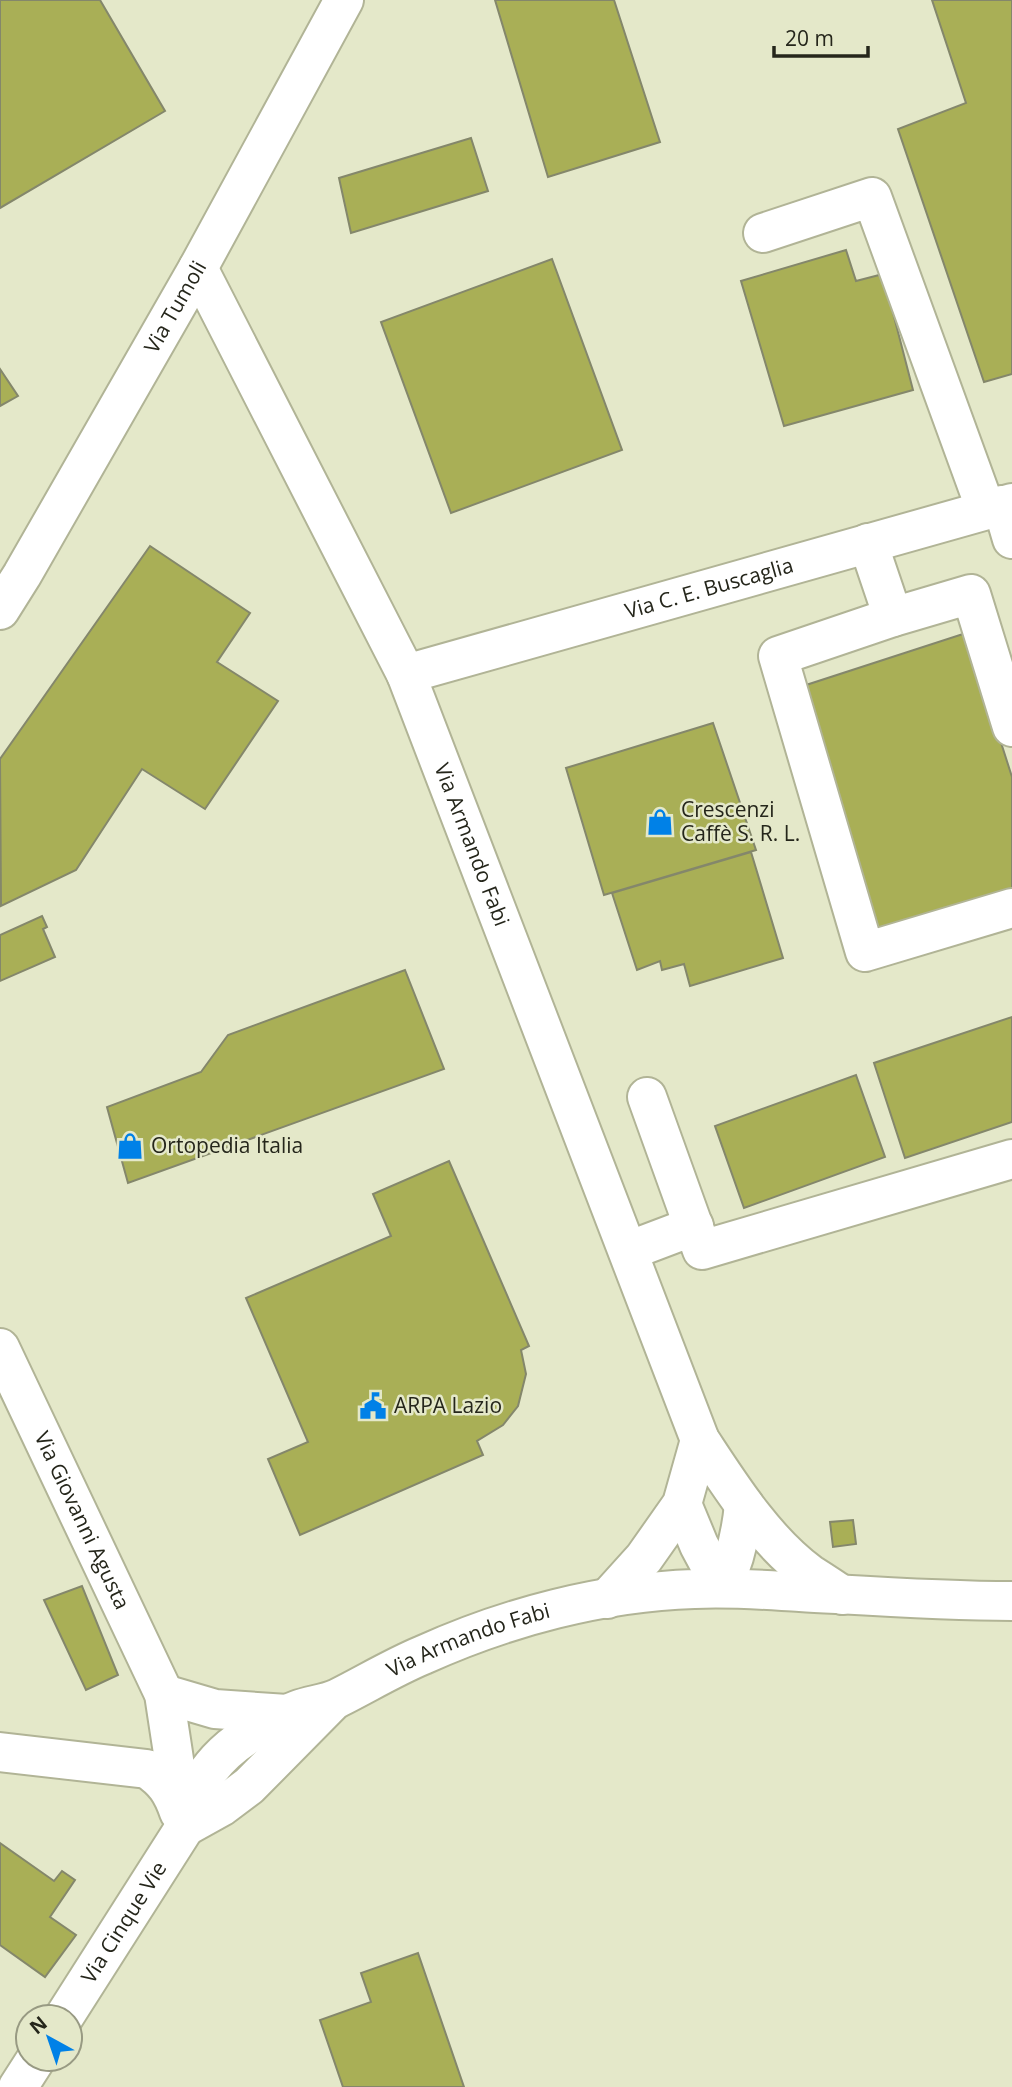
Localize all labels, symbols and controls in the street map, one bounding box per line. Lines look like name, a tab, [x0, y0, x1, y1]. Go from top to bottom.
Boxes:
scale bar	[774, 14, 869, 58]
text: 20 m	[785, 24, 834, 52]
street label: Via Tumoli	[137, 256, 212, 358]
street label: Via C. E. Buscaglia	[621, 550, 796, 625]
street label: Via Armando Fabi	[428, 759, 516, 930]
place label: Crescenzi Caffè S. R. L.	[681, 795, 800, 847]
shop icon: Crescenzi Caffè S. R. L.	[645, 807, 675, 837]
shop icon: Ortopedia Italia	[115, 1131, 145, 1161]
place label: Ortopedia Italia	[151, 1131, 303, 1159]
public building icon: ARPA Lazio	[358, 1391, 388, 1421]
place label: ARPA Lazio	[394, 1391, 502, 1419]
street label: Via Giovanni Agusta	[29, 1427, 137, 1614]
street label: Via Armando Fabi	[382, 1596, 553, 1683]
street label: Via Cinque Vie	[74, 1856, 172, 1988]
north arrow	[14, 2003, 84, 2073]
text: N	[24, 2010, 52, 2040]

